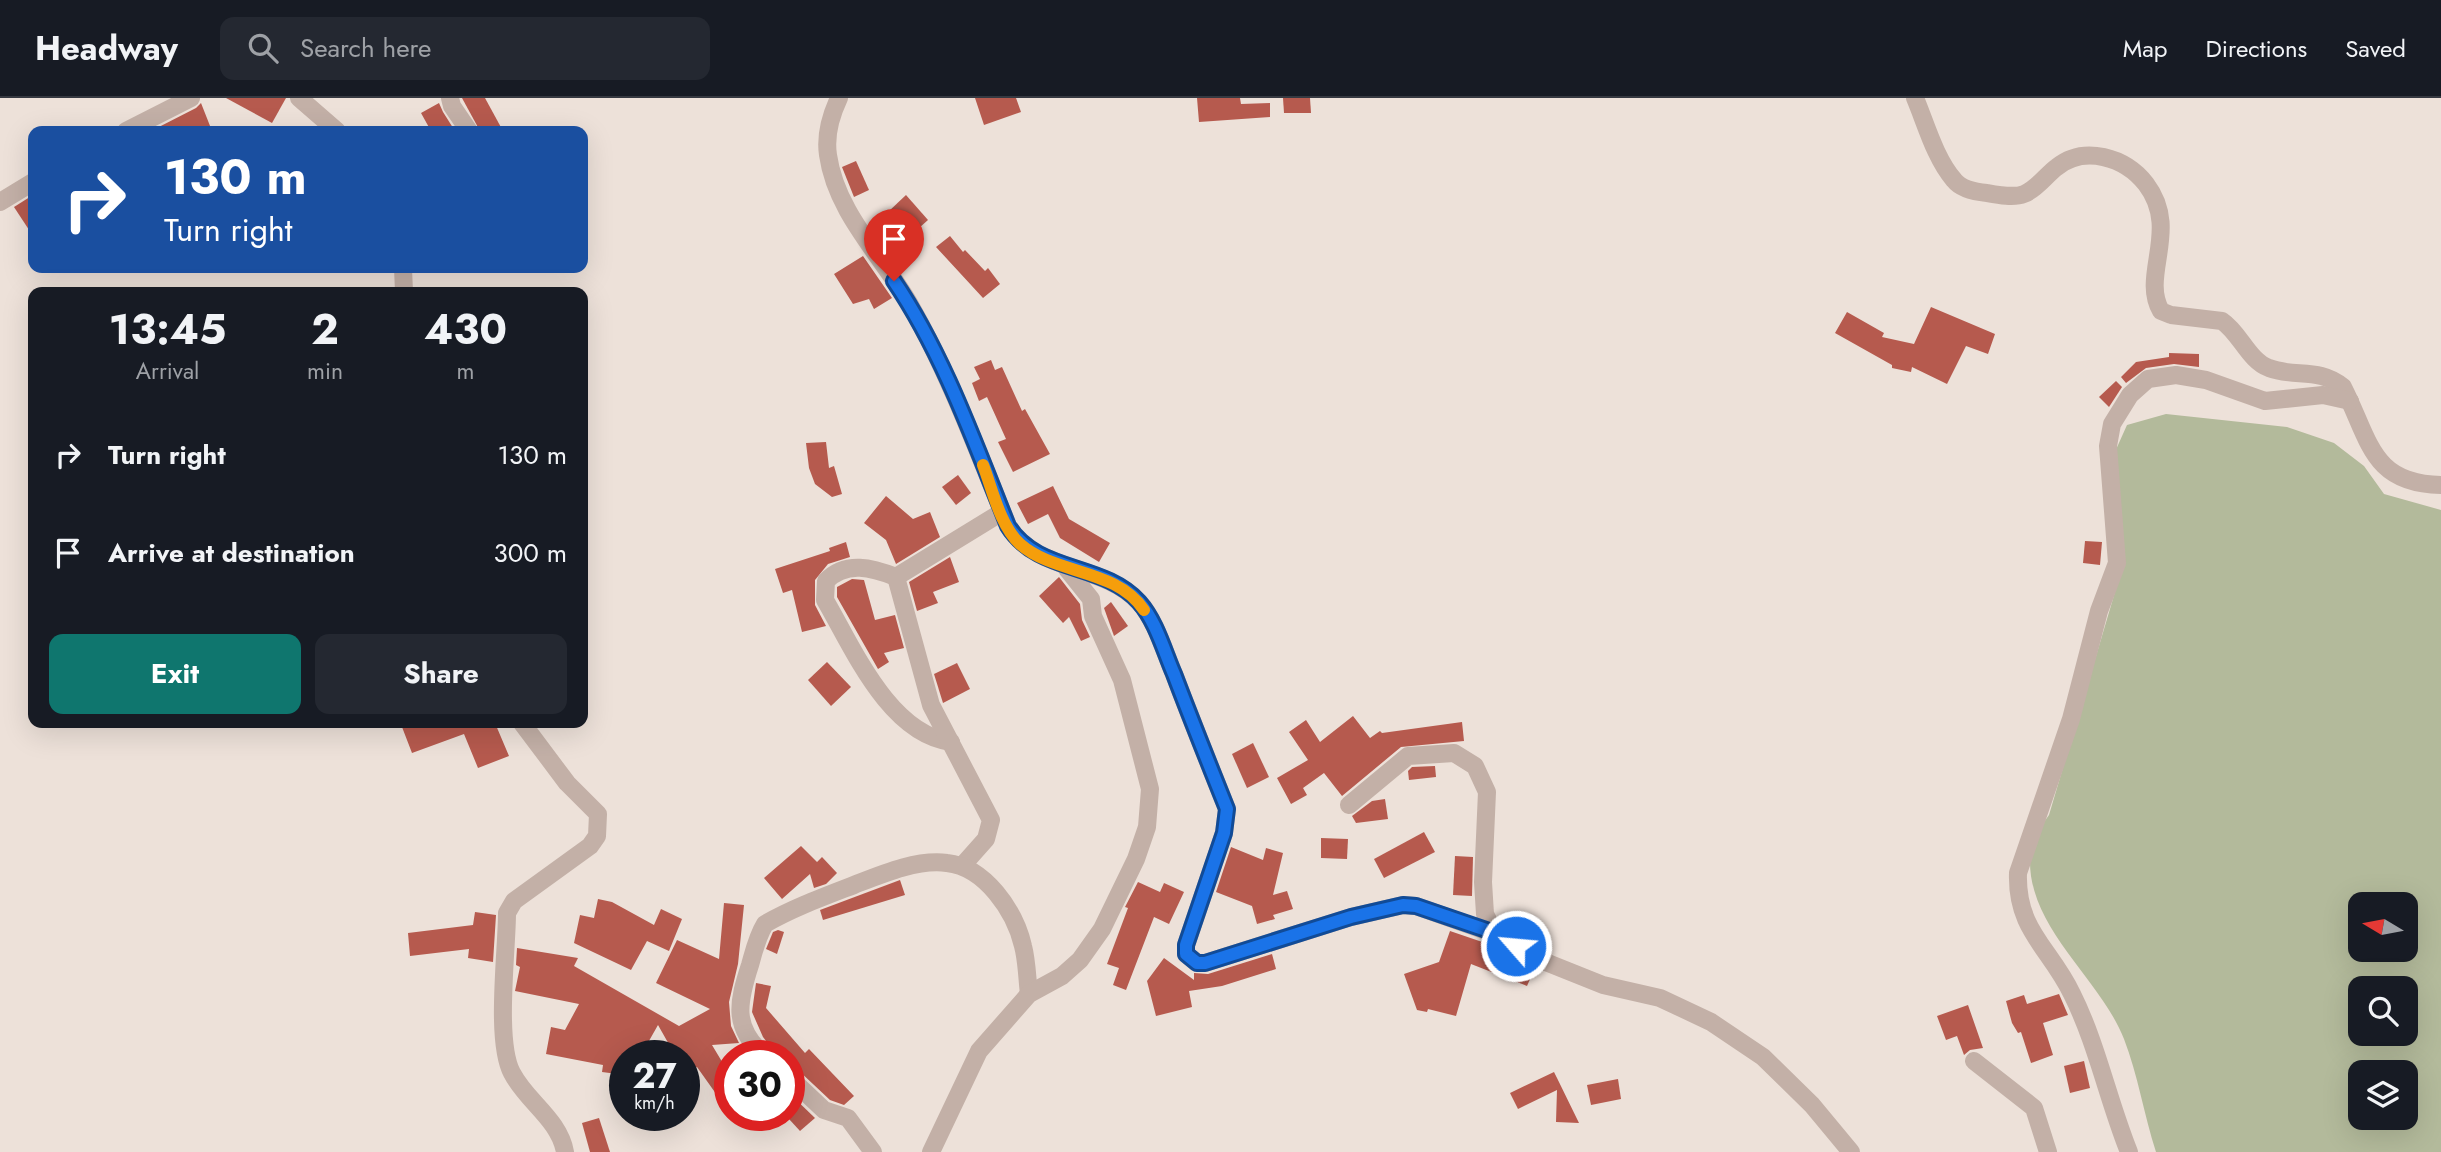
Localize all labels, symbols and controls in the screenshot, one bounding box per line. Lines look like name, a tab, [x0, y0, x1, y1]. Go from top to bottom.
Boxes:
search box	[220, 17, 710, 80]
text: Headway	[35, 25, 178, 72]
icon: search	[244, 29, 282, 67]
text: Search here	[300, 29, 431, 67]
text: Map	[2123, 31, 2168, 66]
text: Directions	[2206, 31, 2307, 66]
text: Saved	[2345, 31, 2406, 66]
text: 130 m	[164, 142, 307, 212]
icon: right	[49, 154, 140, 245]
text: Turn right	[164, 207, 293, 253]
pin	[864, 209, 924, 281]
icon: arrive	[875, 220, 913, 258]
text: 13:45	[109, 299, 226, 360]
text: 2	[311, 299, 339, 360]
text: 430	[424, 299, 507, 360]
text: Arrival	[136, 354, 199, 388]
text: min	[307, 354, 343, 388]
text: m	[457, 354, 475, 388]
icon: right	[49, 436, 87, 474]
text: Turn right	[108, 436, 226, 474]
text: 130 m	[497, 436, 567, 474]
icon: arrive	[49, 534, 87, 572]
text: Arrive at destination	[108, 534, 355, 572]
text: 300 m	[494, 534, 567, 572]
button: Exit	[49, 634, 301, 714]
button: Share	[315, 634, 567, 714]
north arrow	[2348, 892, 2418, 962]
map controls	[2348, 892, 2418, 1130]
position arrow	[1479, 909, 1553, 983]
button: search	[2348, 976, 2418, 1046]
speed limit sign: 30	[714, 1040, 805, 1131]
text: 27	[632, 1051, 677, 1101]
button: layers	[2348, 1060, 2418, 1130]
text: km/h	[634, 1090, 675, 1116]

